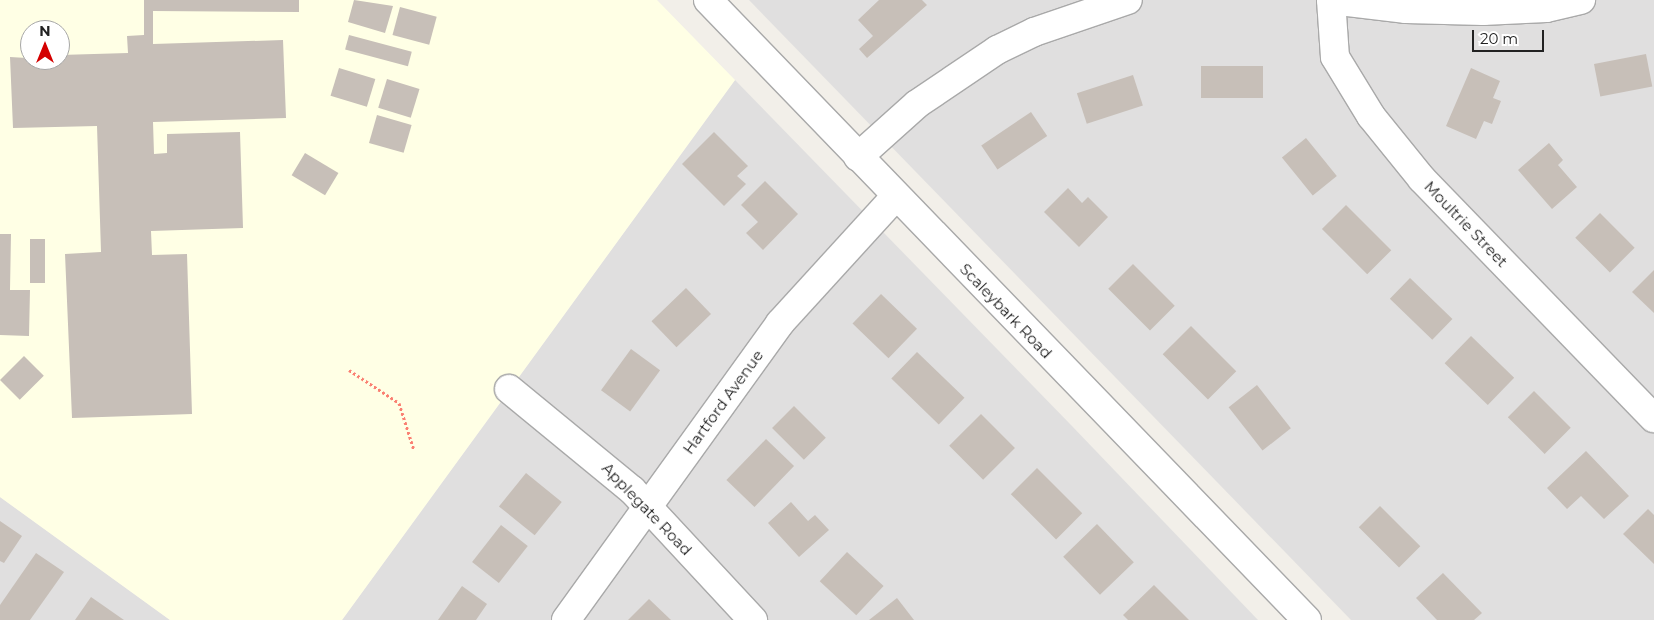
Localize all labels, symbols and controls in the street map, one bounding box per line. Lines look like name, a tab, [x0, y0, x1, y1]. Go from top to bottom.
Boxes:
north arrow	[20, 20, 70, 70]
scale bar	[1474, 20, 1546, 52]
text: N	[39, 22, 51, 40]
text: 20 m	[1480, 29, 1518, 48]
street label: Moultrie Street	[1421, 177, 1511, 271]
street label: Scaleybark Road	[956, 260, 1056, 362]
street label: Hartford Avenue	[679, 346, 767, 458]
street label: Applegate Road	[598, 459, 696, 559]

